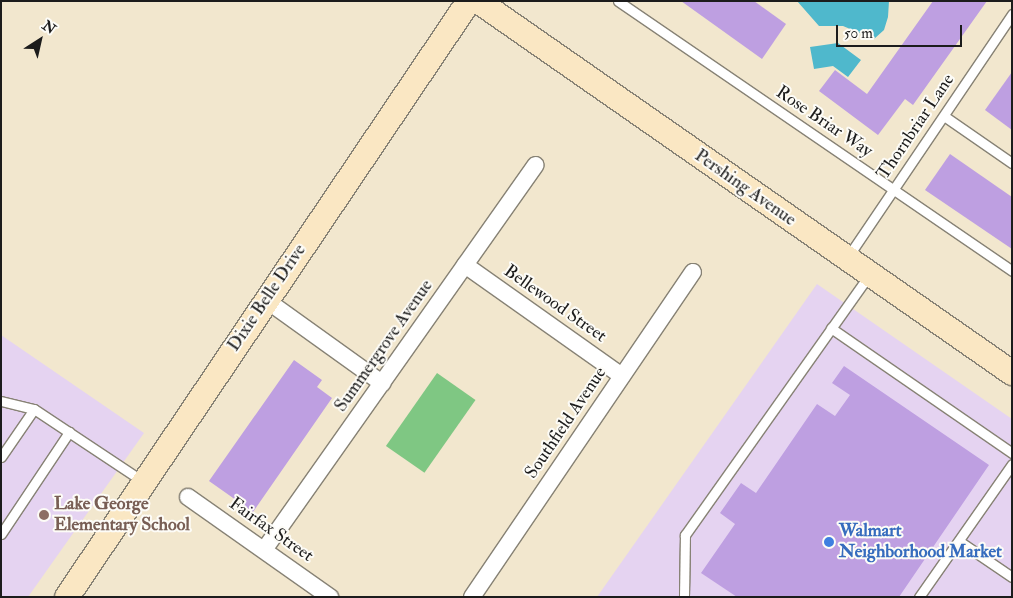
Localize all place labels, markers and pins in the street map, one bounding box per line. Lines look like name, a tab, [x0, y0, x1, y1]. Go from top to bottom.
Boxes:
place label: Lake George Elementary School	[54, 494, 190, 536]
marker: Lake George Elementary School	[38, 509, 50, 521]
place label: Walmart Neighborhood Market	[839, 521, 1002, 564]
marker: Walmart Neighborhood Market	[823, 536, 835, 548]

